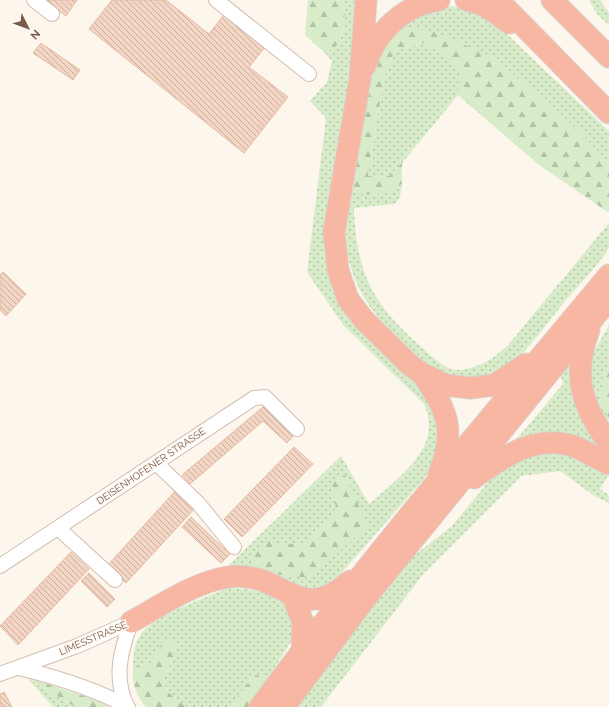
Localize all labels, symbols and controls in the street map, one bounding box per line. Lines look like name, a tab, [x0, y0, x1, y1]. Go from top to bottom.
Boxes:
north arrow	[8, 8, 48, 48]
text: N	[27, 27, 43, 42]
street label: DEISENHOFENER STRASSE	[94, 425, 208, 507]
street label: LIMESSTRASSE	[57, 619, 129, 657]

